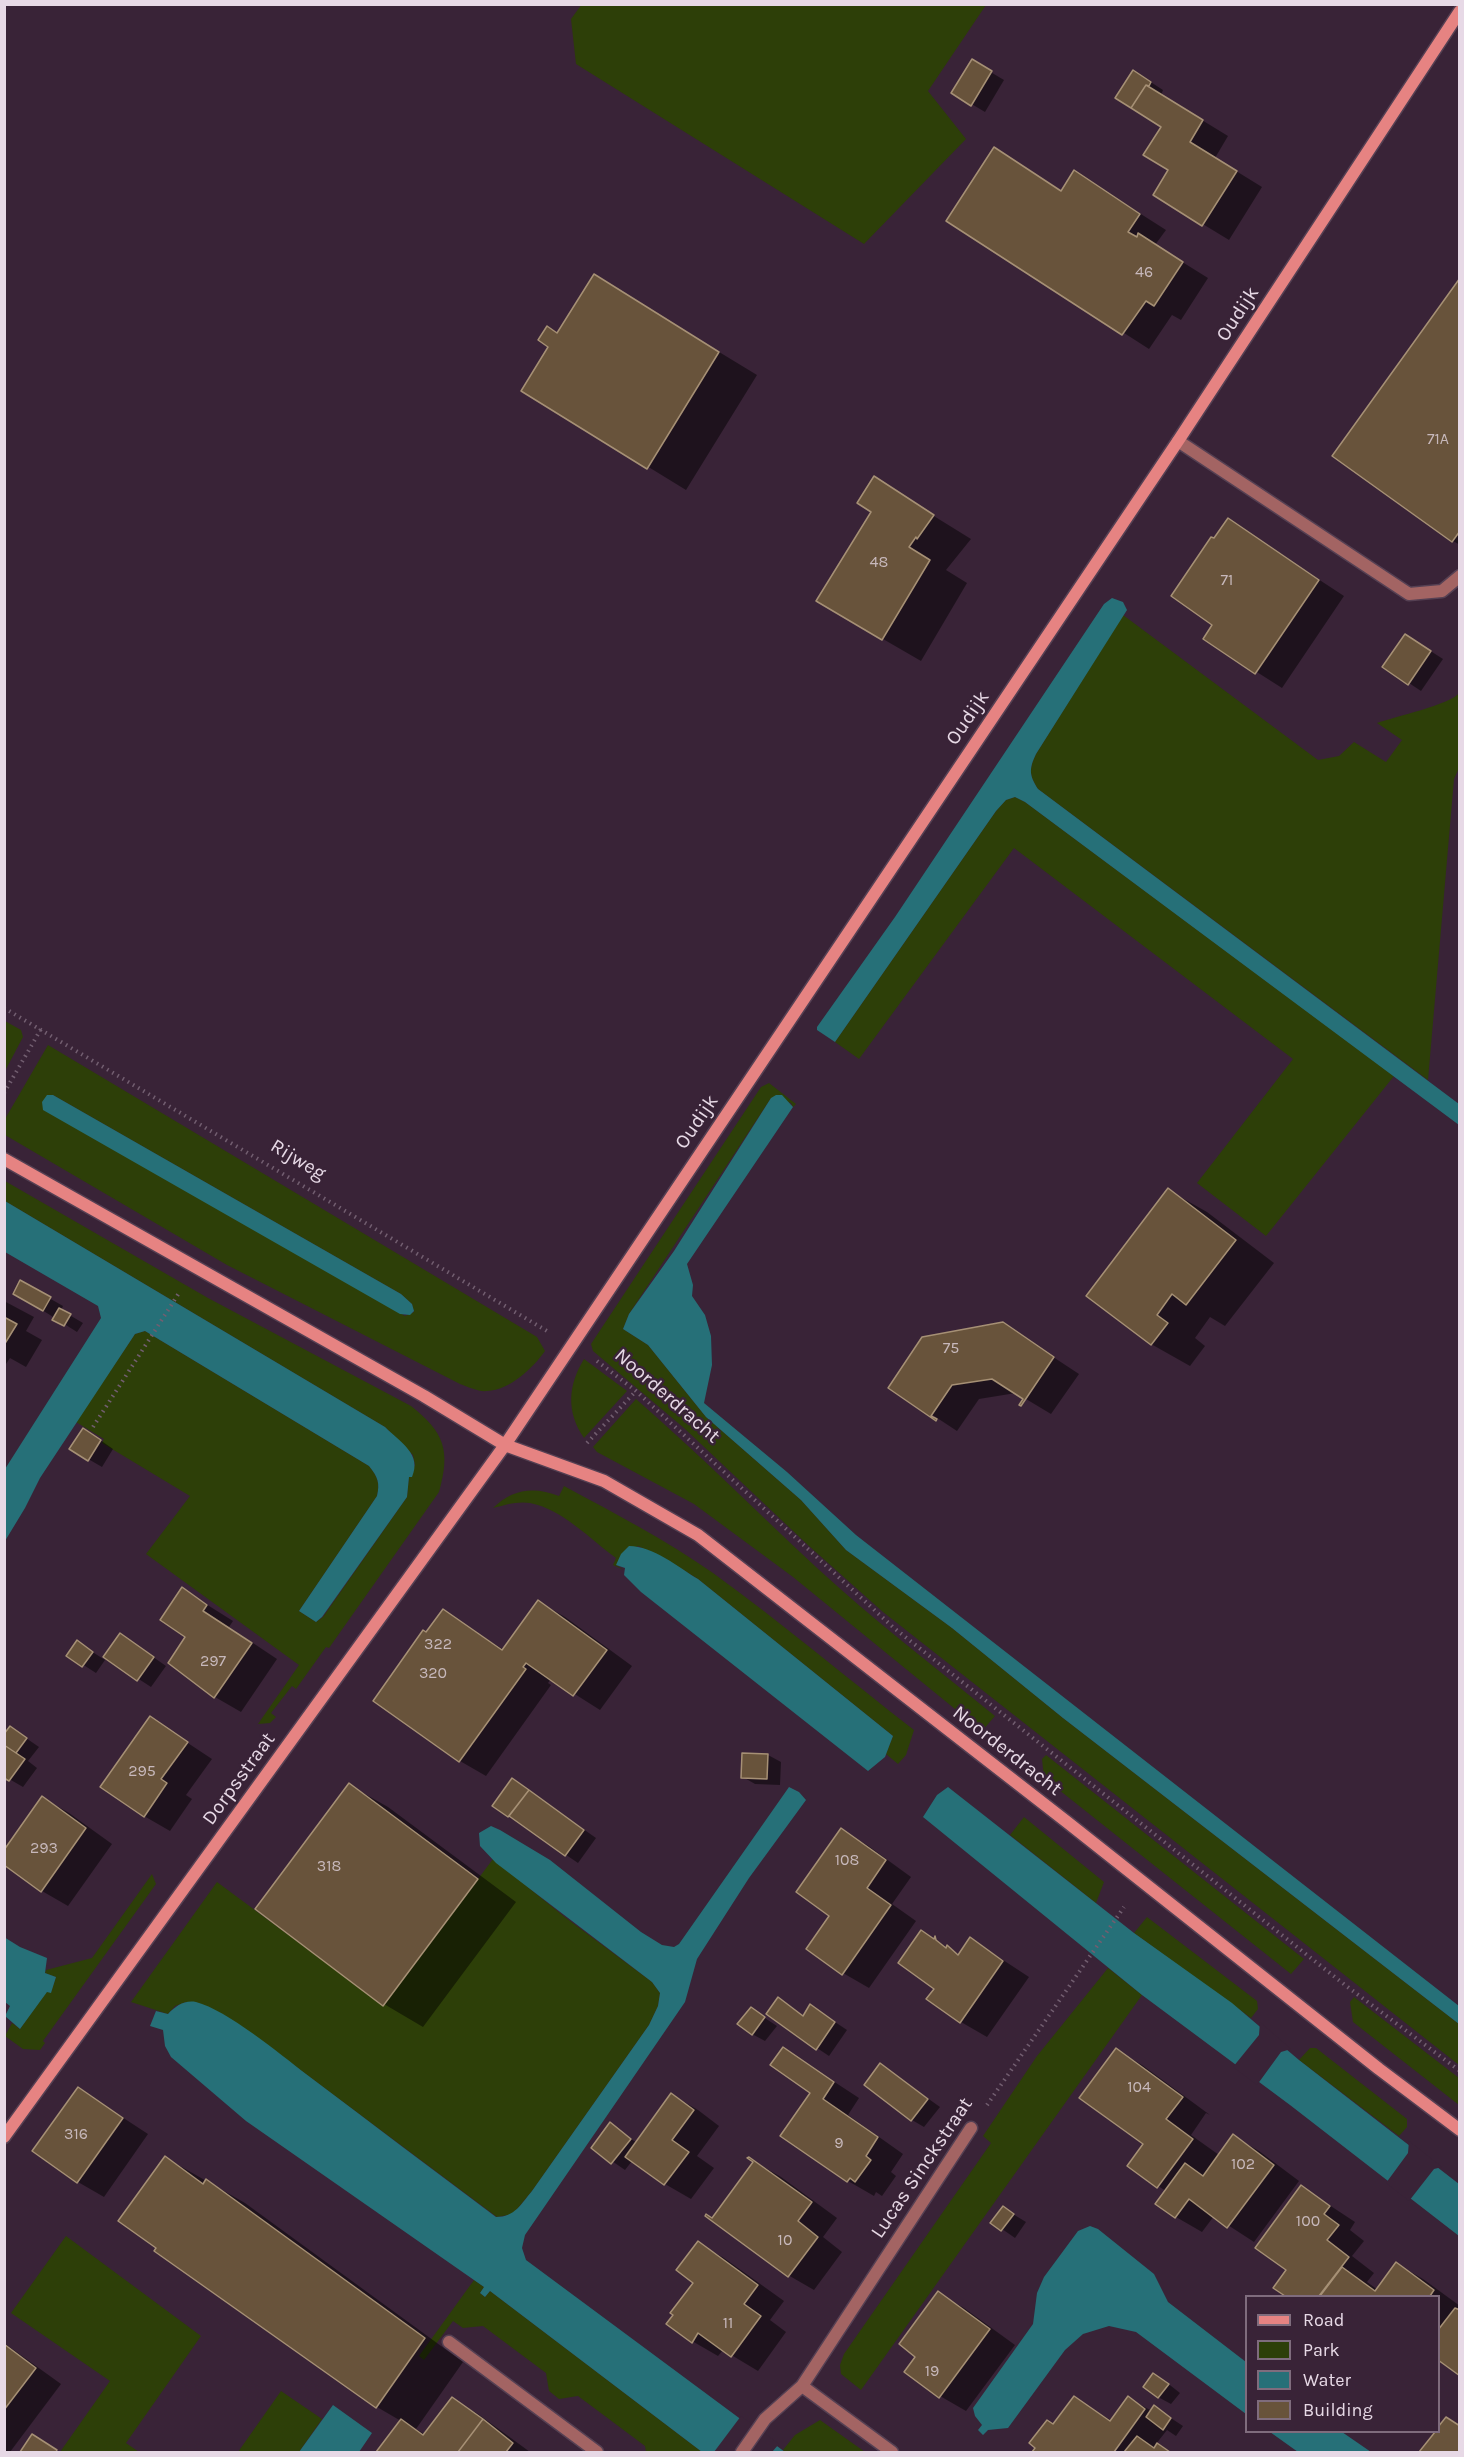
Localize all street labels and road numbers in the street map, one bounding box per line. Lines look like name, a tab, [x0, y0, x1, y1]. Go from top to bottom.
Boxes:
street label: Oudijk	[1211, 282, 1265, 346]
street label: Oudijk	[941, 686, 995, 750]
street label: Oudijk	[670, 1090, 724, 1154]
street label: Rijweg	[266, 1134, 330, 1186]
street label: Noorderdracht	[609, 1344, 725, 1448]
street label: Noorderdracht	[948, 1701, 1066, 1801]
street label: Dorpsstraat	[197, 1728, 281, 1830]
street label: Lucas Sinckstraat	[866, 2093, 978, 2243]

